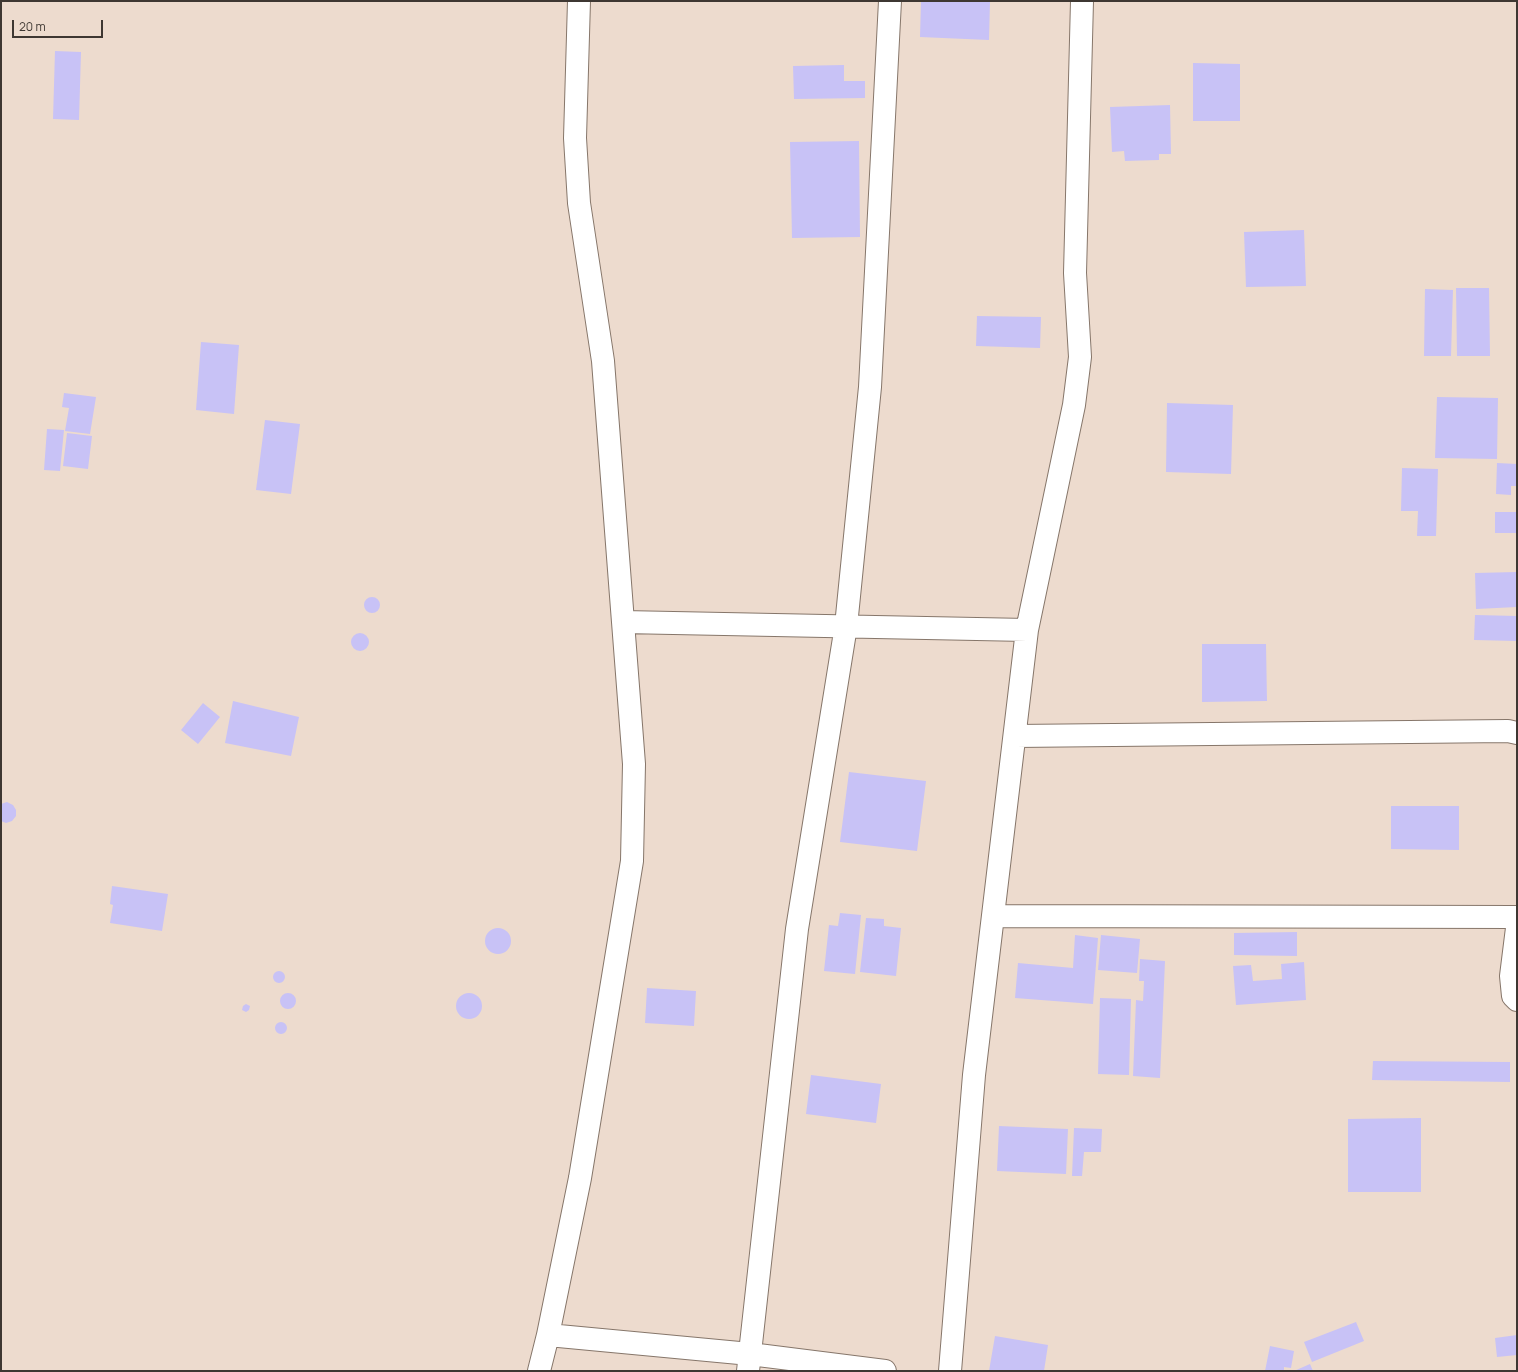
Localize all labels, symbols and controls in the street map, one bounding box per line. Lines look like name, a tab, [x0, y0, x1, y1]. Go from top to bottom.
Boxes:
scale bar	[14, 12, 105, 38]
text: 20 m	[19, 18, 46, 35]

